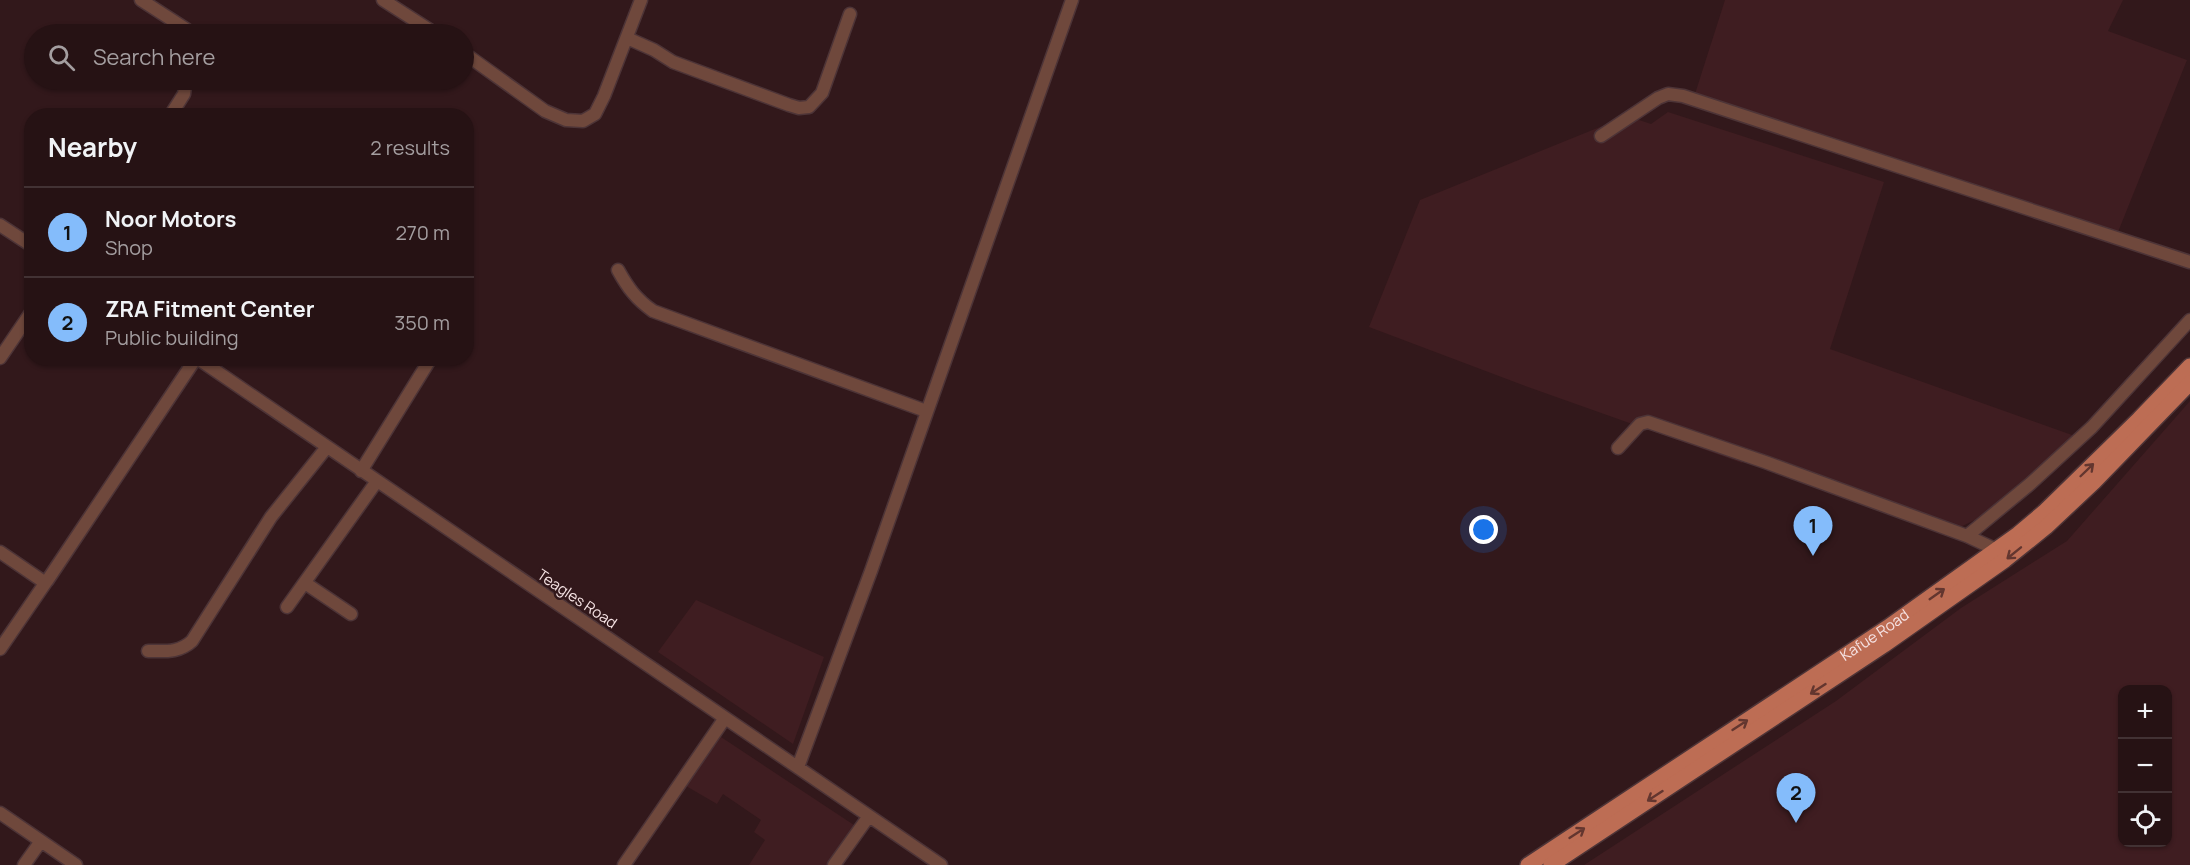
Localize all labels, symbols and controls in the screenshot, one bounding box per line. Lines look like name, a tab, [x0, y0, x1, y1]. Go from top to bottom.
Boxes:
search box	[24, 24, 474, 90]
icon: search	[45, 41, 78, 74]
text: Search here	[93, 42, 215, 72]
text: Nearby	[48, 129, 137, 165]
text: 2 results	[370, 134, 450, 161]
text: Noor Motors	[105, 204, 236, 234]
text: 1	[63, 219, 72, 246]
text: 270 m	[395, 219, 450, 246]
text: Shop	[105, 234, 153, 261]
text: ZRA Fitment Center	[105, 294, 315, 324]
text: 2	[62, 309, 73, 336]
text: 350 m	[394, 309, 450, 336]
text: Public building	[105, 324, 239, 351]
one-way arrow	[2079, 463, 2094, 477]
pin: 1	[1794, 506, 1832, 556]
your location	[1469, 515, 1498, 544]
one-way arrow	[2006, 546, 2022, 559]
street label: Teagles Road	[533, 564, 621, 633]
one-way arrow	[1928, 588, 1944, 600]
street label: Kafue Road	[1836, 604, 1913, 666]
one-way arrow	[1809, 682, 1826, 695]
map controls	[2118, 685, 2172, 847]
button: +	[2118, 685, 2172, 739]
one-way arrow	[1731, 719, 1748, 732]
button: −	[2118, 739, 2172, 793]
pin: 2	[1776, 774, 1816, 823]
one-way arrow	[1647, 790, 1664, 802]
button: locate	[2118, 793, 2172, 847]
one-way arrow	[1568, 827, 1585, 839]

